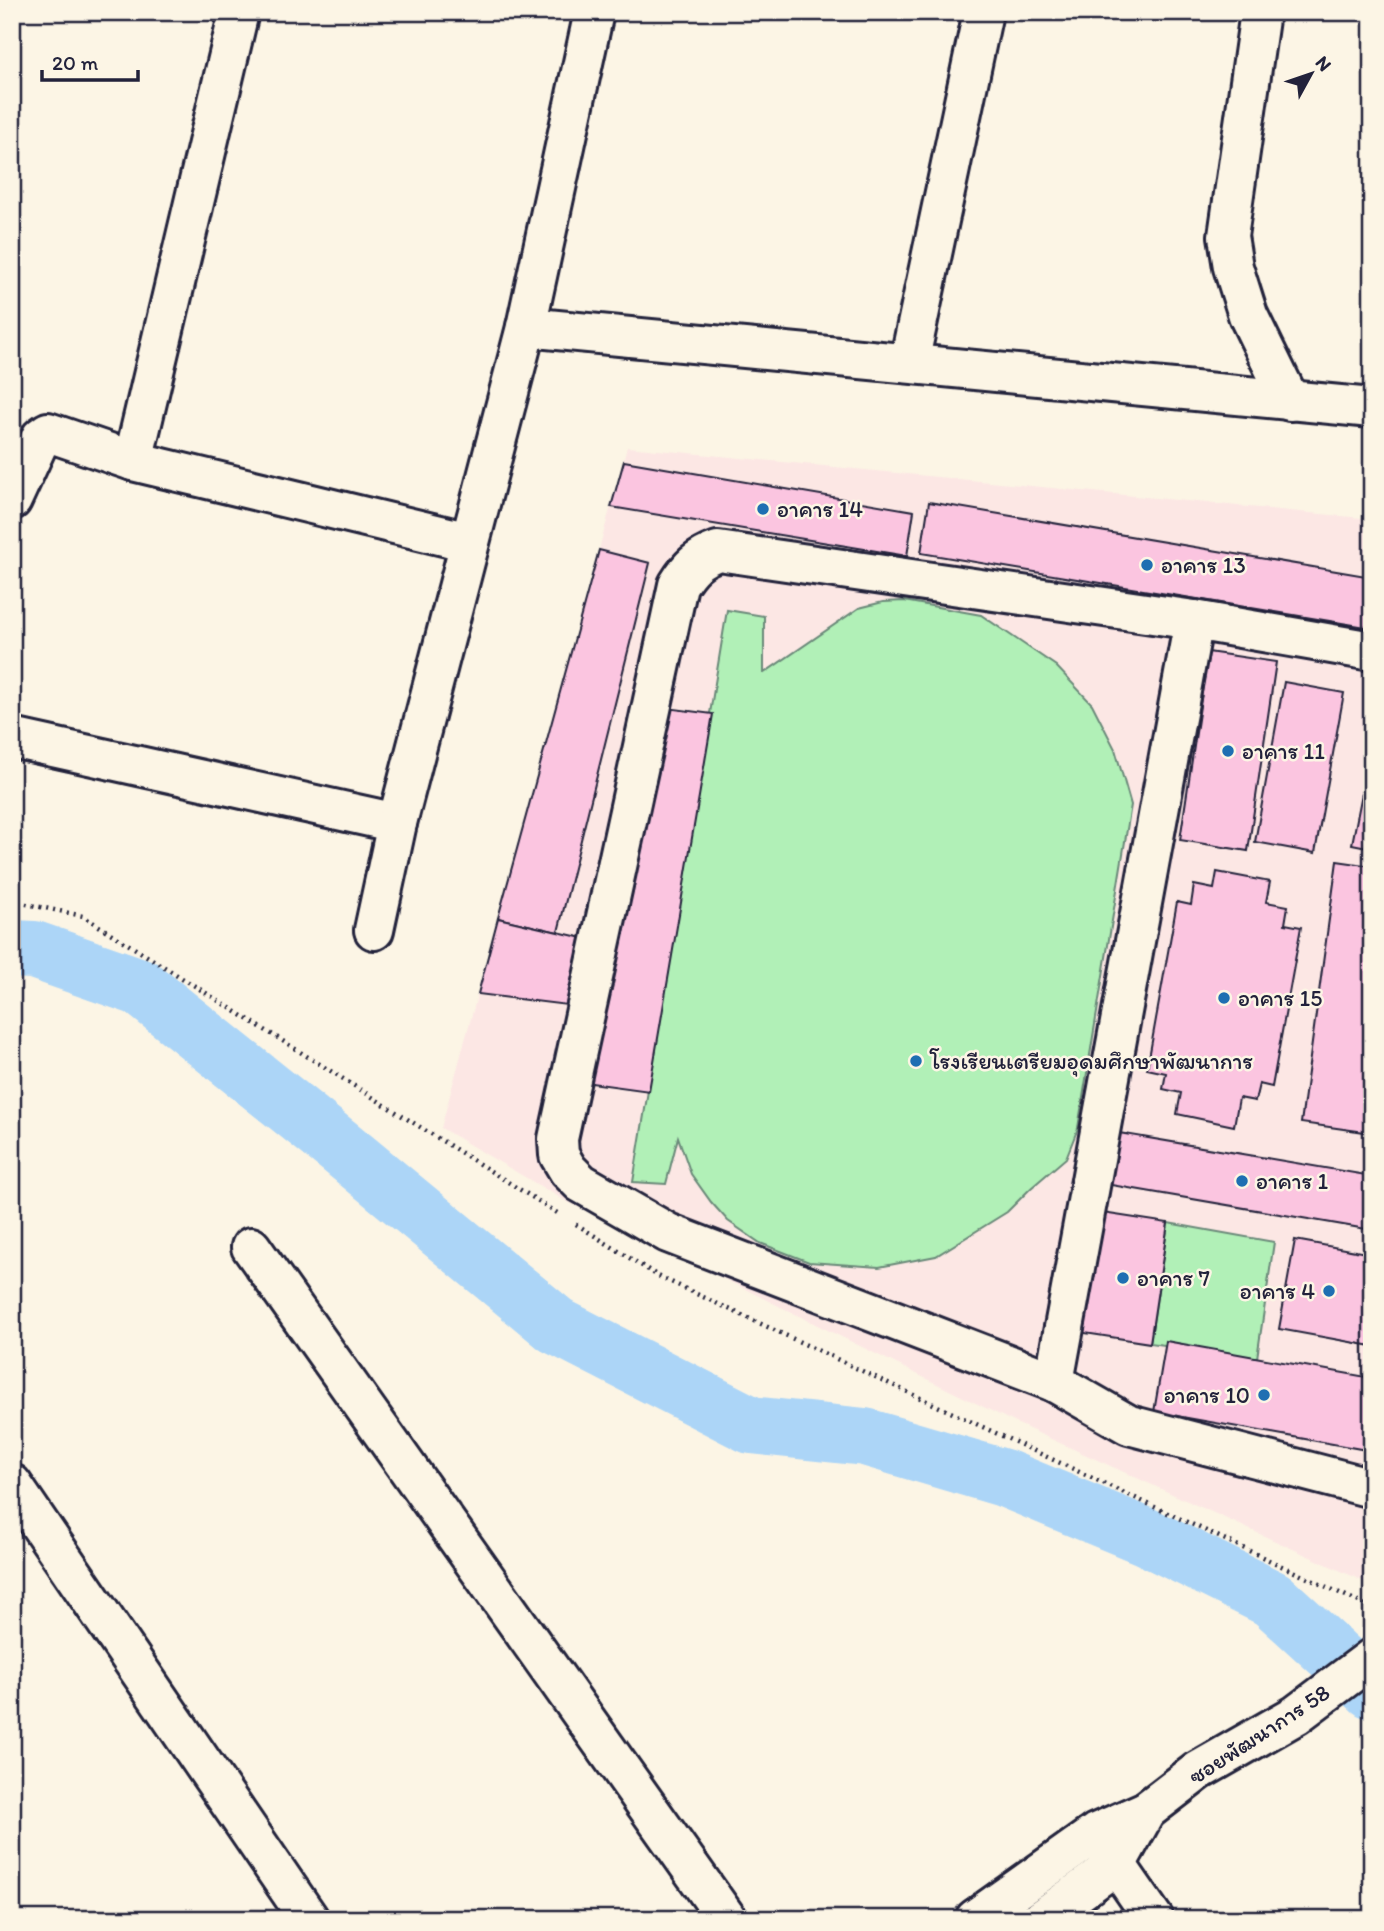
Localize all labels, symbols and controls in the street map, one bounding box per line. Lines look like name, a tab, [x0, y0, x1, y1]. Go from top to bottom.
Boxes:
scale bar	[42, 38, 138, 82]
north arrow	[1276, 38, 1346, 108]
text: 20 m	[52, 50, 99, 75]
text: N	[1311, 51, 1337, 76]
place label: อาคาร 14	[777, 495, 863, 523]
marker: อาคาร 14	[755, 501, 771, 517]
place label: อาคาร 13	[1161, 551, 1246, 579]
marker: อาคาร 13	[1139, 557, 1155, 573]
place label: อาคาร 11	[1242, 737, 1325, 765]
marker: อาคาร 11	[1220, 743, 1236, 759]
place label: อาคาร 15	[1238, 984, 1322, 1012]
marker: อาคาร 15	[1216, 990, 1232, 1006]
place label: โรงเรียนเตรียมอุดมศึกษาพัฒนาการ	[929, 1047, 1253, 1077]
marker: โรงเรียนเตรียมอุดมศึกษาพัฒนาการ	[908, 1053, 924, 1069]
place label: อาคาร 1	[1256, 1167, 1328, 1195]
marker: อาคาร 1	[1234, 1173, 1250, 1189]
place label: อาคาร 7	[1137, 1264, 1210, 1292]
marker: อาคาร 7	[1115, 1270, 1131, 1286]
place label: อาคาร 4	[1240, 1277, 1315, 1305]
marker: อาคาร 4	[1321, 1283, 1337, 1299]
place label: อาคาร 10	[1164, 1381, 1250, 1409]
marker: อาคาร 10	[1256, 1387, 1272, 1403]
street label: ซอยพัฒนาการ 58	[1183, 1678, 1335, 1790]

